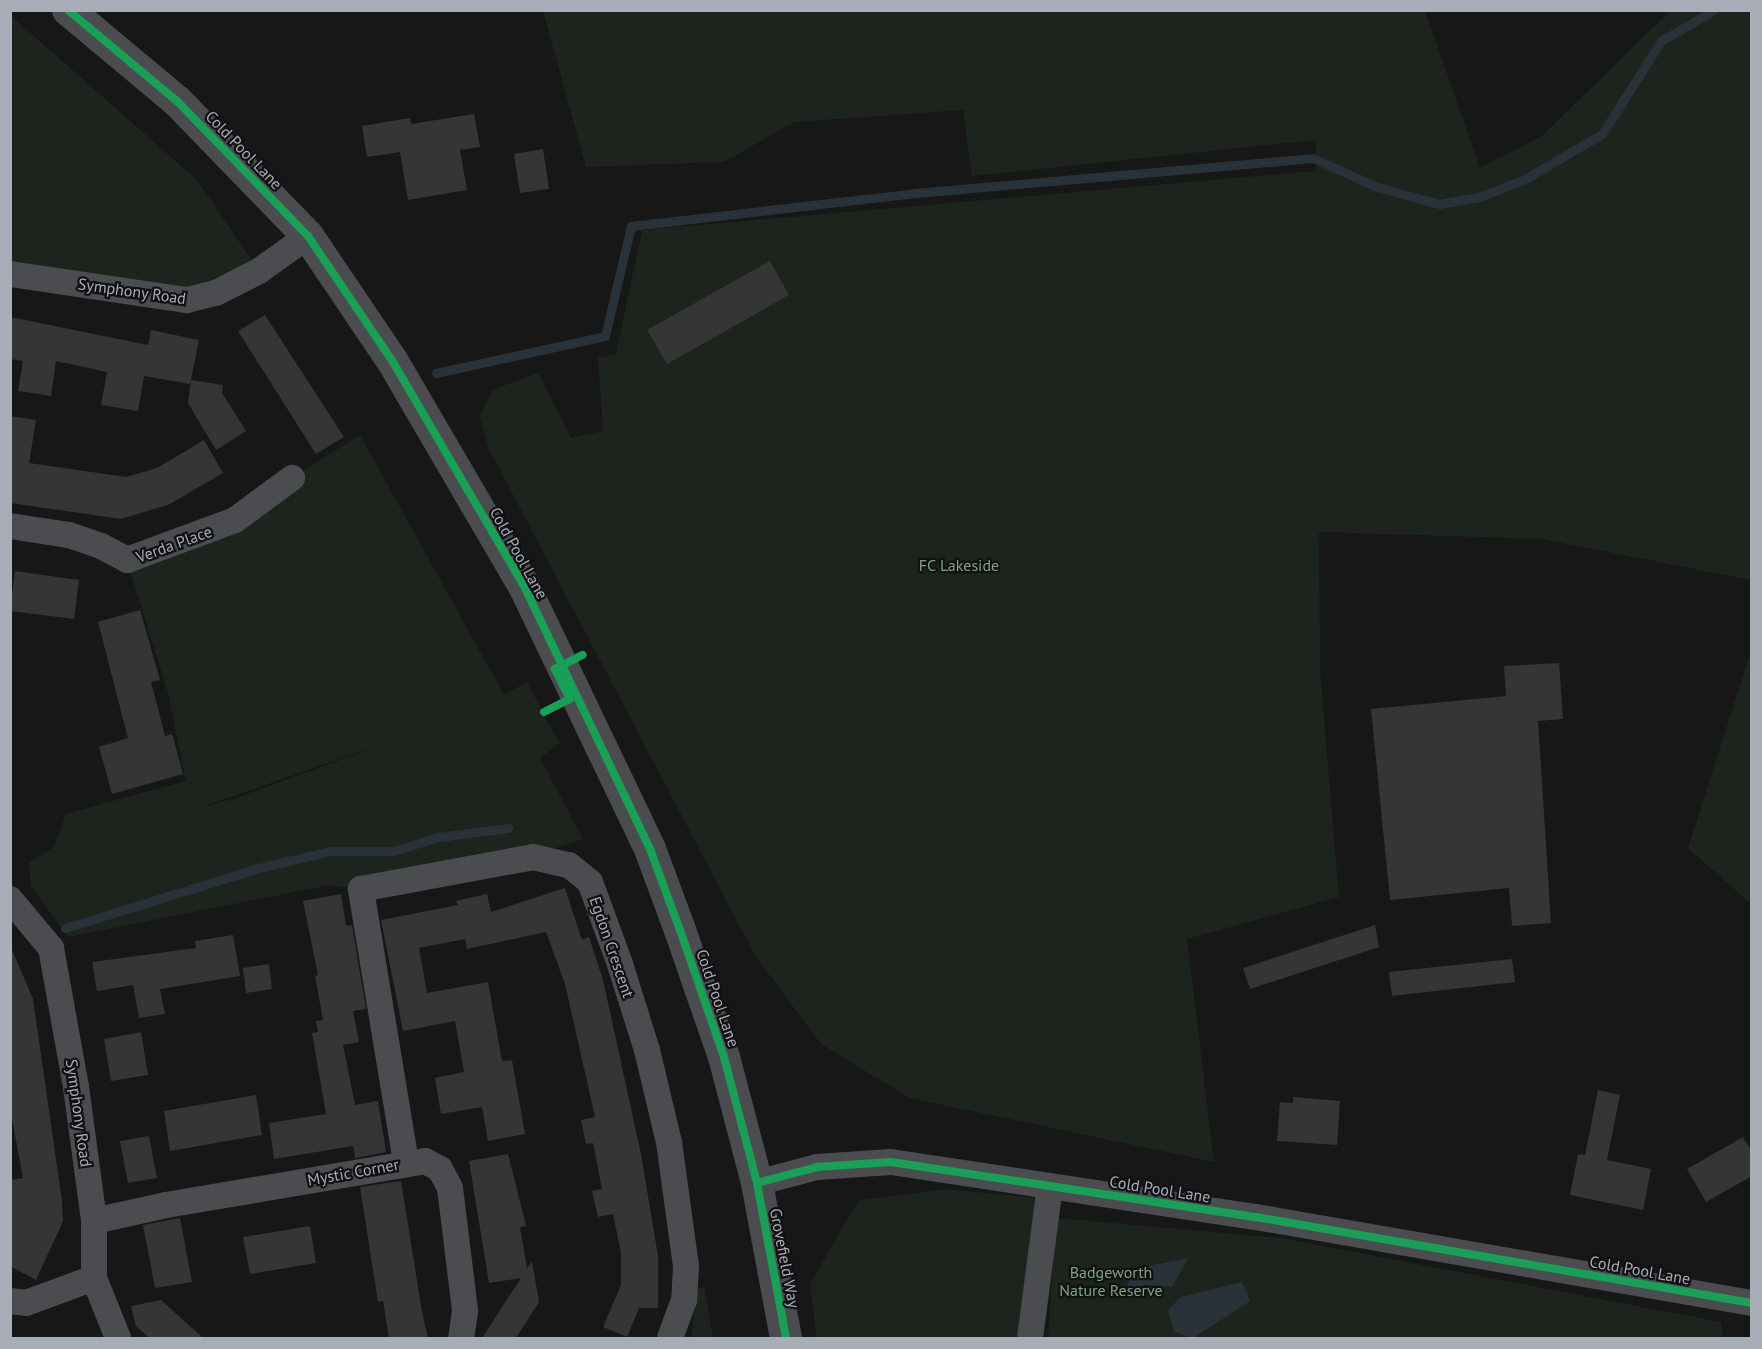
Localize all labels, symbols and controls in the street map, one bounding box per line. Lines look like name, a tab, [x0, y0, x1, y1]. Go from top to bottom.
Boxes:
street label: Cold Pool Lane	[202, 107, 286, 193]
street label: Symphony Road	[77, 274, 187, 308]
street label: Cold Pool Lane	[486, 504, 552, 602]
street label: Verda Place	[134, 521, 214, 567]
park label: FC Lakeside	[919, 555, 999, 575]
street label: Egdon Crescent	[586, 894, 638, 1000]
street label: Cold Pool Lane	[692, 947, 744, 1049]
street label: Symphony Road	[62, 1058, 96, 1168]
street label: Mystic Corner	[306, 1154, 400, 1190]
street label: Cold Pool Lane	[1108, 1172, 1212, 1206]
street label: Grovefield Way	[766, 1206, 804, 1310]
street label: Cold Pool Lane	[1588, 1252, 1692, 1288]
park label: Badgeworth Nature Reserve	[1059, 1262, 1163, 1300]

